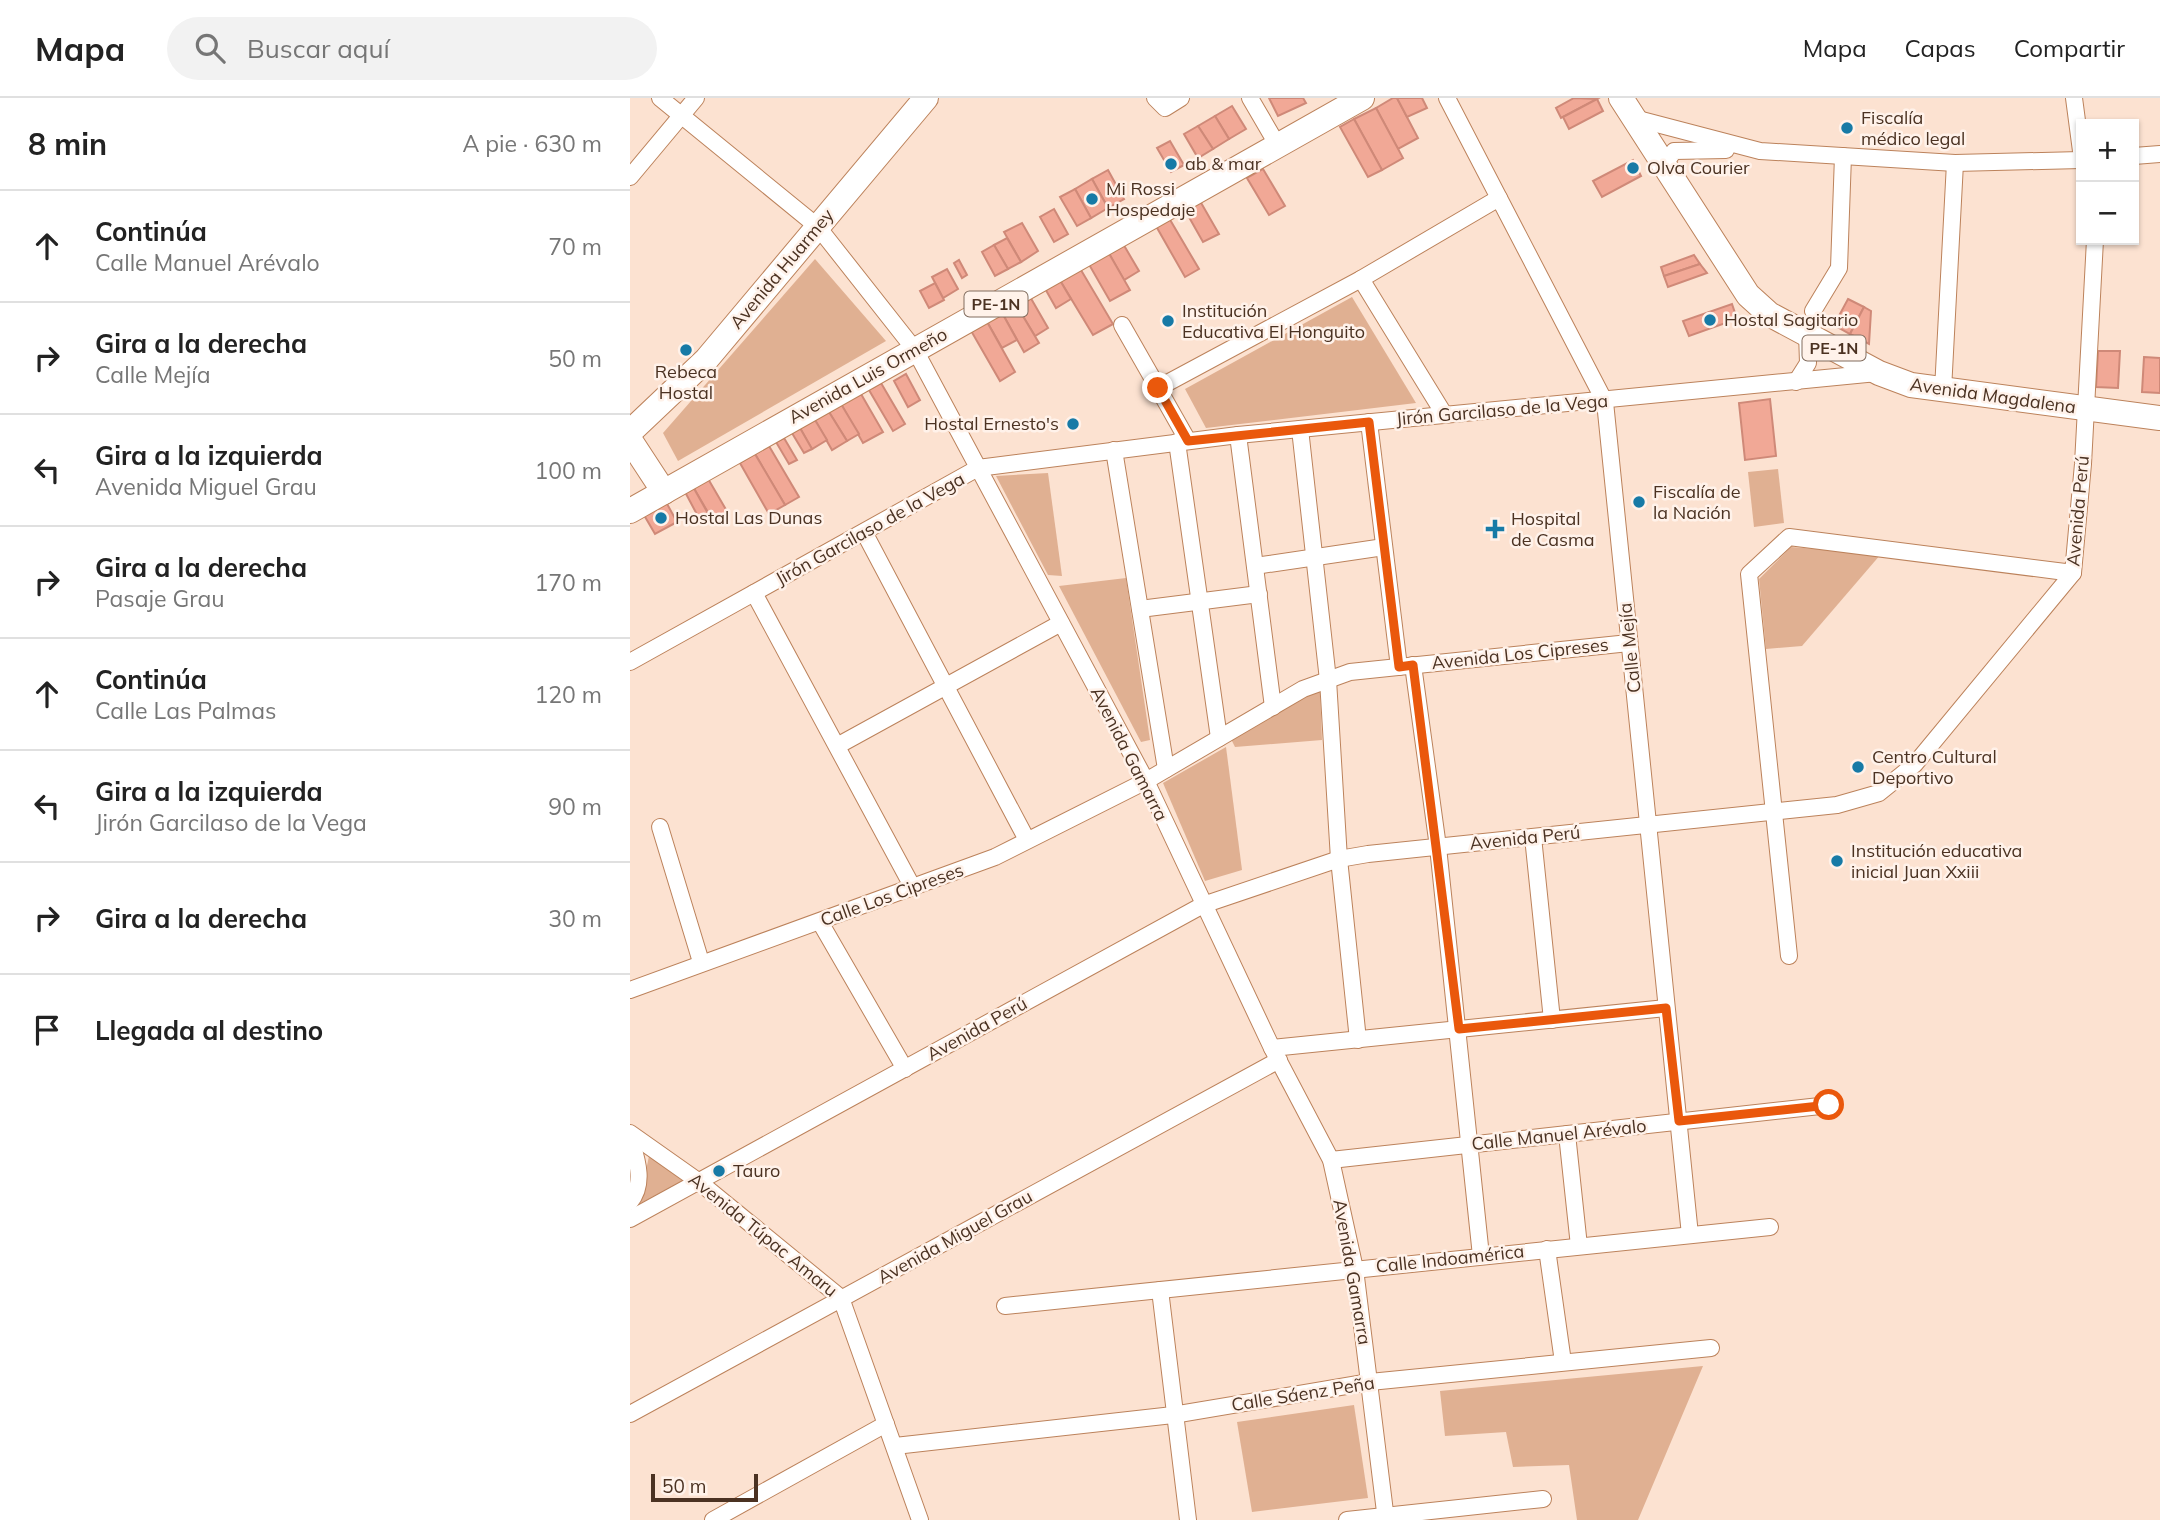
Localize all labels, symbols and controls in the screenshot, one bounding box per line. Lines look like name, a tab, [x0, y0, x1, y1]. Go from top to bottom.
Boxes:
search box	[167, 17, 657, 80]
text: Mapa	[35, 28, 125, 69]
icon: search	[191, 29, 229, 67]
text: Buscar aquí	[247, 32, 390, 65]
text: Mapa	[1803, 33, 1867, 63]
text: Capas	[1905, 33, 1976, 63]
text: Compartir	[2014, 33, 2125, 63]
place label: Fiscalía médico legal	[1861, 106, 1965, 150]
map controls	[2076, 119, 2139, 245]
button: +	[2076, 119, 2139, 182]
marker: Fiscalía médico legal	[1839, 120, 1855, 136]
text: 8 min	[28, 125, 107, 163]
text: A pie · 630 m	[462, 129, 602, 158]
place label: ab & mar	[1185, 152, 1262, 175]
marker: ab & mar	[1163, 156, 1179, 172]
place label: Olva Courier	[1647, 156, 1750, 179]
marker: Olva Courier	[1625, 160, 1641, 176]
place label: Mi Rossi Hospedaje	[1106, 177, 1195, 221]
button: −	[2076, 182, 2139, 245]
marker: Mi Rossi Hospedaje	[1084, 191, 1100, 207]
street label: Avenida Huarmey	[725, 204, 839, 333]
text: Continúa	[95, 215, 207, 248]
icon: ahead	[28, 227, 66, 265]
text: 70 m	[548, 232, 602, 261]
text: Calle Manuel Arévalo	[95, 248, 320, 277]
road number: PE-1N	[964, 292, 1028, 316]
place label: Institución Educativa El Honguito	[1182, 299, 1365, 343]
place label: Hostal Sagitario	[1724, 308, 1858, 331]
marker: Hostal Sagitario	[1702, 312, 1718, 328]
marker: Institución Educativa El Honguito	[1160, 313, 1176, 329]
street label: Avenida Luis Ormeño	[784, 322, 951, 429]
text: Gira a la derecha	[95, 327, 307, 360]
road number: PE-1N	[1802, 336, 1866, 360]
icon: right	[28, 339, 66, 377]
marker: Rebeca Hostal	[678, 342, 694, 358]
text: 50 m	[548, 344, 602, 373]
text: Calle Mejía	[95, 360, 211, 389]
place label: Rebeca Hostal	[655, 360, 717, 404]
route end	[1142, 372, 1173, 403]
street label: Avenida Magdalena	[1909, 372, 2077, 419]
street label: Jirón Garcilaso de la Vega	[1395, 389, 1609, 430]
place label: Hostal Ernesto's	[924, 412, 1059, 435]
marker: Hostal Ernesto's	[1065, 416, 1081, 432]
text: Gira a la izquierda	[95, 439, 323, 472]
icon: left	[28, 451, 66, 489]
street label: Avenida Perú	[2061, 455, 2094, 567]
text: 100 m	[534, 456, 602, 485]
street label: Jirón Garcilaso de la Vega	[771, 467, 968, 590]
text: Avenida Miguel Grau	[95, 472, 317, 501]
place label: Fiscalía de la Nación	[1653, 480, 1741, 524]
marker: Fiscalía de la Nación	[1631, 494, 1647, 510]
place label: Hostal Las Dunas	[675, 506, 822, 529]
place label: Hospital de Casma	[1511, 507, 1595, 551]
marker: Hostal Las Dunas	[653, 510, 669, 526]
marker: Hospital de Casma	[1485, 519, 1505, 539]
text: Gira a la derecha	[95, 551, 307, 584]
icon: right	[28, 563, 66, 601]
text: 170 m	[534, 568, 602, 597]
text: Pasaje Grau	[95, 584, 225, 613]
street label: Calle Mejía	[1613, 602, 1646, 694]
street label: Avenida Los Cipreses	[1430, 633, 1610, 674]
text: Continúa	[95, 663, 207, 696]
icon: ahead	[28, 675, 66, 713]
text: 120 m	[534, 680, 602, 709]
street label: Avenida Gamarra	[1086, 683, 1173, 825]
text: Calle Las Palmas	[95, 696, 276, 725]
place label: Centro Cultural Deportivo	[1872, 745, 1997, 789]
marker: Centro Cultural Deportivo	[1850, 759, 1866, 775]
text: Gira a la izquierda	[95, 775, 323, 808]
icon: left	[28, 787, 66, 825]
text: 90 m	[548, 792, 602, 821]
text: Jirón Garcilaso de la Vega	[95, 808, 367, 837]
street label: Avenida Perú	[1468, 820, 1581, 855]
place label: Institución educativa inicial Juan Xxiii	[1851, 839, 2022, 883]
marker: Institución educativa inicial Juan Xxiii	[1829, 853, 1845, 869]
street label: Calle Los Cipreses	[817, 858, 967, 931]
icon: right	[28, 899, 66, 937]
text: Gira a la derecha	[95, 902, 307, 935]
text: 30 m	[548, 904, 602, 933]
street label: Avenida Perú	[923, 992, 1031, 1066]
icon: arrive	[28, 1011, 66, 1049]
text: Llegada al destino	[95, 1014, 323, 1047]
route start	[1813, 1089, 1844, 1120]
street label: Calle Manuel Arévalo	[1470, 1114, 1648, 1155]
place label: Tauro	[733, 1159, 780, 1182]
marker: Tauro	[711, 1163, 727, 1179]
street label: Avenida Túpac Amaru	[684, 1167, 842, 1302]
street label: Avenida Miguel Grau	[873, 1184, 1036, 1289]
street label: Avenida Gamarra	[1328, 1197, 1377, 1347]
street label: Calle Indoamérica	[1375, 1239, 1525, 1278]
street label: Calle Sáenz Peña	[1230, 1371, 1376, 1416]
scale bar	[651, 1471, 758, 1503]
text: 50 m	[662, 1474, 706, 1498]

